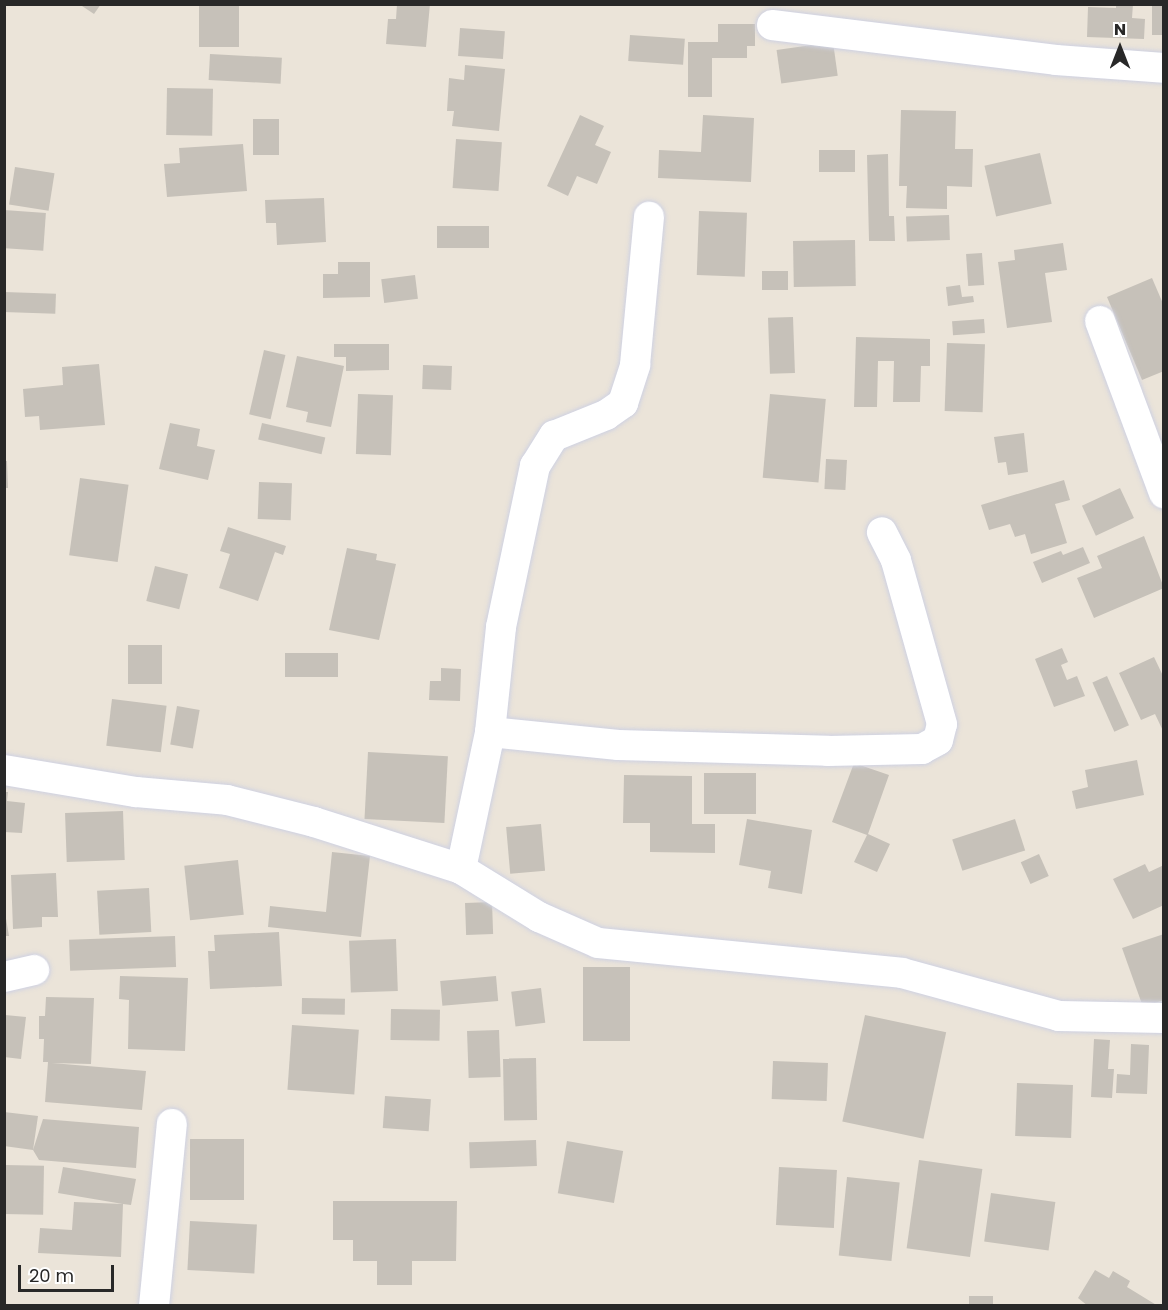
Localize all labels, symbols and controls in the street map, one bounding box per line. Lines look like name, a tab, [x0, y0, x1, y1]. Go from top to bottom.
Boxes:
north arrow	[1090, 18, 1150, 78]
text: N	[1114, 18, 1126, 41]
scale bar	[21, 1253, 117, 1291]
text: 20 m	[29, 1263, 74, 1288]

